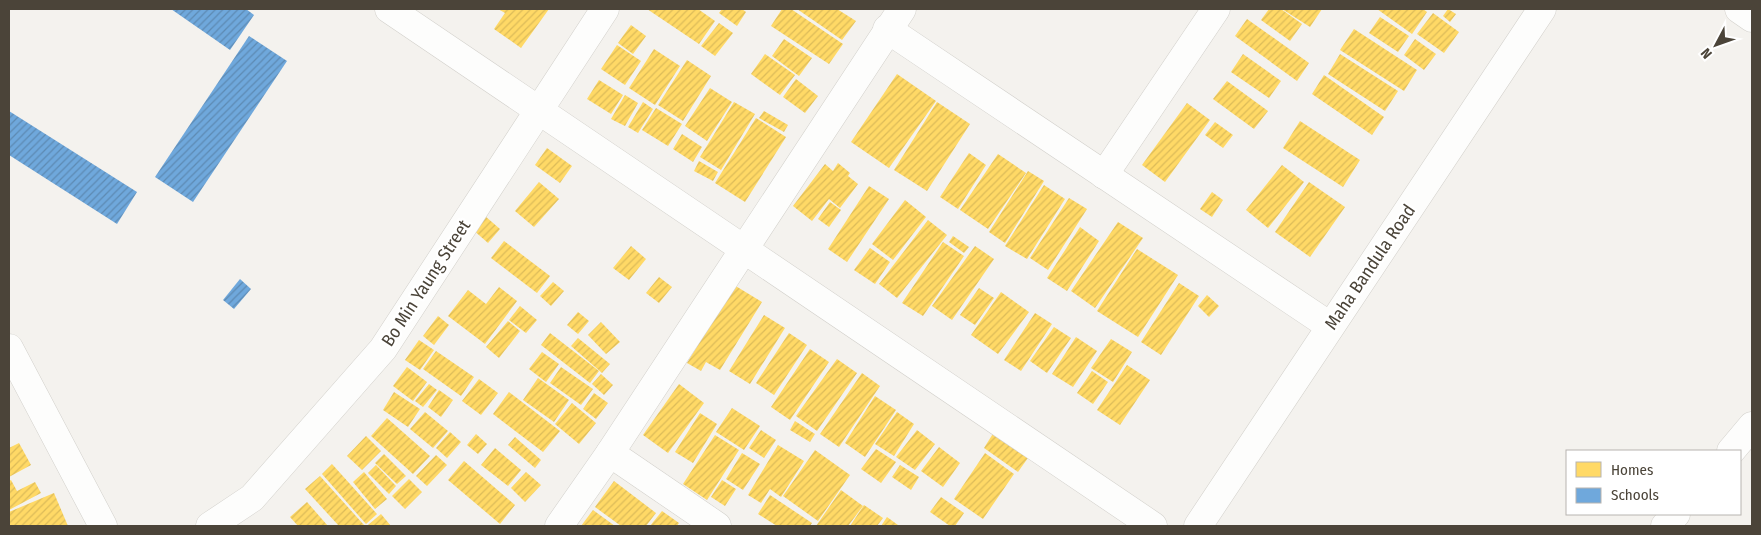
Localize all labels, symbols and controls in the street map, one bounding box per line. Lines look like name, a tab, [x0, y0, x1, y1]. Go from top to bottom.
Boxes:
north arrow	[1691, 20, 1741, 70]
text: N	[1697, 44, 1716, 62]
street label: Maha Bandula Road	[1320, 200, 1420, 334]
street label: Bo Min Yaung Street	[377, 215, 475, 351]
legend	[1566, 450, 1741, 515]
text: Homes	[1611, 461, 1653, 479]
text: Schools	[1611, 486, 1659, 504]

